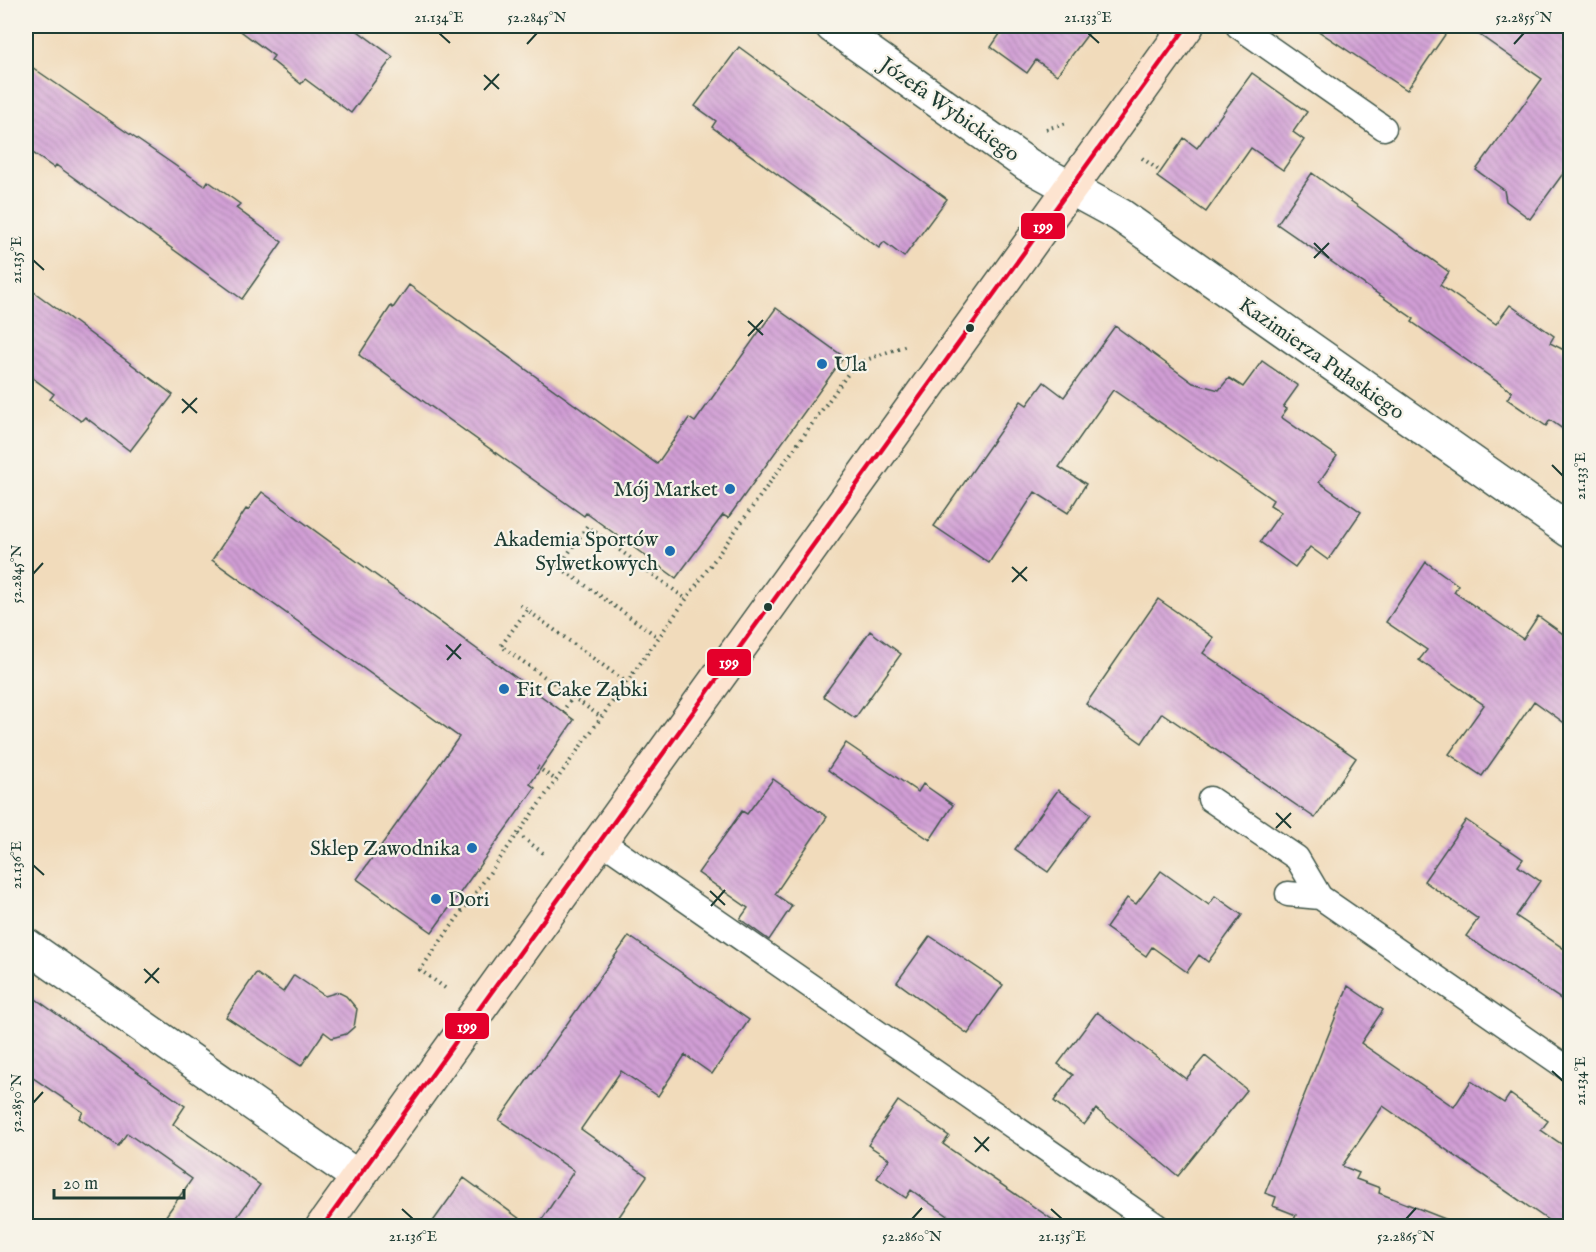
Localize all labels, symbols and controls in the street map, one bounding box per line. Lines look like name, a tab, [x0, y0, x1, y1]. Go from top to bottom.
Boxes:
text: 21.134°E	[414, 8, 464, 27]
text: 52.2845°N	[507, 8, 567, 27]
text: 21.133°E	[1064, 8, 1112, 27]
text: 52.2855°N	[1495, 8, 1553, 27]
street label: Józefa Wybickiego	[872, 51, 1024, 169]
line badge: 199	[1020, 212, 1066, 240]
text: 199	[1033, 218, 1053, 238]
text: 21.135°E	[7, 236, 26, 284]
street label: Kazimierza Pułaskiego	[1233, 292, 1409, 427]
unlabelled marker	[964, 322, 976, 334]
place label: Ula	[834, 352, 868, 379]
marker: Ula	[815, 357, 829, 371]
text: 21.133°E	[1571, 452, 1590, 500]
place label: Mój Market	[613, 477, 718, 504]
marker: Mój Market	[723, 482, 737, 496]
place label: Akademia Sportów Sylwetkowych	[493, 527, 659, 578]
text: 52.2845°N	[7, 544, 26, 604]
marker: Akademia Sportów Sylwetkowych	[663, 544, 677, 558]
unlabelled marker	[762, 601, 774, 613]
line badge: 199	[706, 648, 752, 677]
text: 199	[719, 654, 739, 674]
place label: Fit Cake Ząbki	[516, 677, 648, 704]
marker: Fit Cake Ząbki	[497, 682, 511, 696]
place label: Sklep Zawodnika	[310, 836, 461, 863]
text: 21.136°E	[7, 841, 26, 889]
marker: Sklep Zawodnika	[465, 841, 479, 855]
place label: Dori	[448, 887, 489, 914]
marker: Dori	[429, 892, 443, 906]
line badge: 199	[444, 1012, 490, 1040]
text: 199	[457, 1018, 477, 1038]
text: 21.134°E	[1571, 1056, 1590, 1106]
text: 52.2850°N	[7, 1073, 26, 1133]
scale bar	[54, 1162, 184, 1200]
text: 20 m	[63, 1173, 98, 1196]
text: 21.136°E	[389, 1227, 437, 1246]
text: 52.2860°N	[882, 1227, 942, 1246]
text: 21.135°E	[1038, 1227, 1086, 1246]
text: 52.2865°N	[1377, 1227, 1435, 1246]

